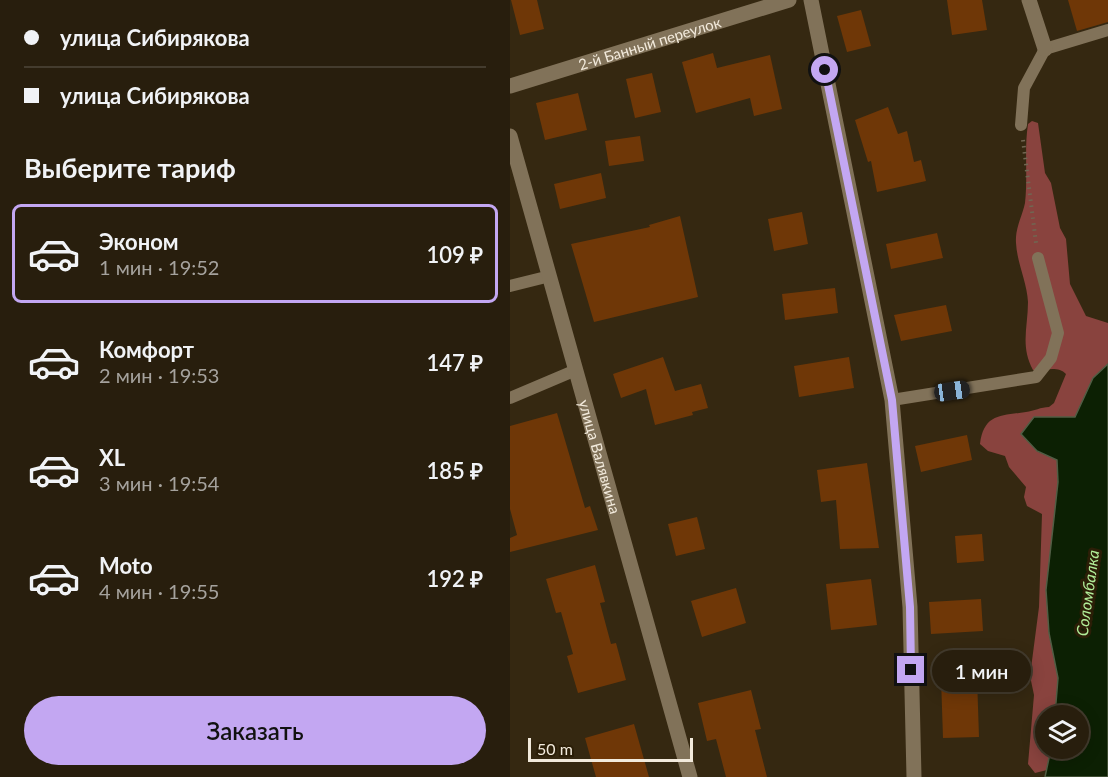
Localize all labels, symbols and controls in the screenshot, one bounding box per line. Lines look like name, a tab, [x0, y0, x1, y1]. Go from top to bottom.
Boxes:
street label: 2-й Банный переулок	[576, 12, 723, 73]
text: улица Сибирякова	[60, 24, 250, 51]
route start	[811, 56, 838, 83]
text: улица Сибирякова	[60, 82, 250, 109]
text: Выберите тариф	[24, 151, 236, 184]
icon: car	[27, 227, 81, 281]
text: Эконом	[99, 228, 179, 255]
text: 109 ₽	[426, 241, 483, 268]
text: 1 мин · 19:52	[99, 255, 219, 279]
icon: car	[27, 335, 81, 389]
text: Комфорт	[99, 336, 194, 363]
text: 147 ₽	[426, 349, 483, 376]
text: 2 мин · 19:53	[99, 363, 219, 387]
car	[933, 380, 971, 402]
street label: улица Валявкина	[575, 397, 625, 516]
icon: car	[27, 443, 81, 497]
text: XL	[99, 444, 125, 471]
text: 185 ₽	[426, 457, 483, 484]
text: 3 мин · 19:54	[99, 471, 219, 495]
water label: Соломбалка	[1072, 549, 1102, 637]
icon: car	[27, 551, 81, 605]
text: Moto	[99, 552, 153, 579]
text: 192 ₽	[426, 565, 483, 592]
text: 4 мин · 19:55	[99, 579, 219, 603]
callout: 1 мин	[932, 649, 1031, 691]
route end	[897, 656, 924, 683]
text: 1 мин	[955, 659, 1008, 683]
button: Заказать	[24, 696, 486, 765]
map controls	[1035, 705, 1089, 759]
button: layers	[1035, 705, 1089, 759]
scale bar	[528, 735, 693, 762]
text: 50 m	[537, 739, 573, 758]

